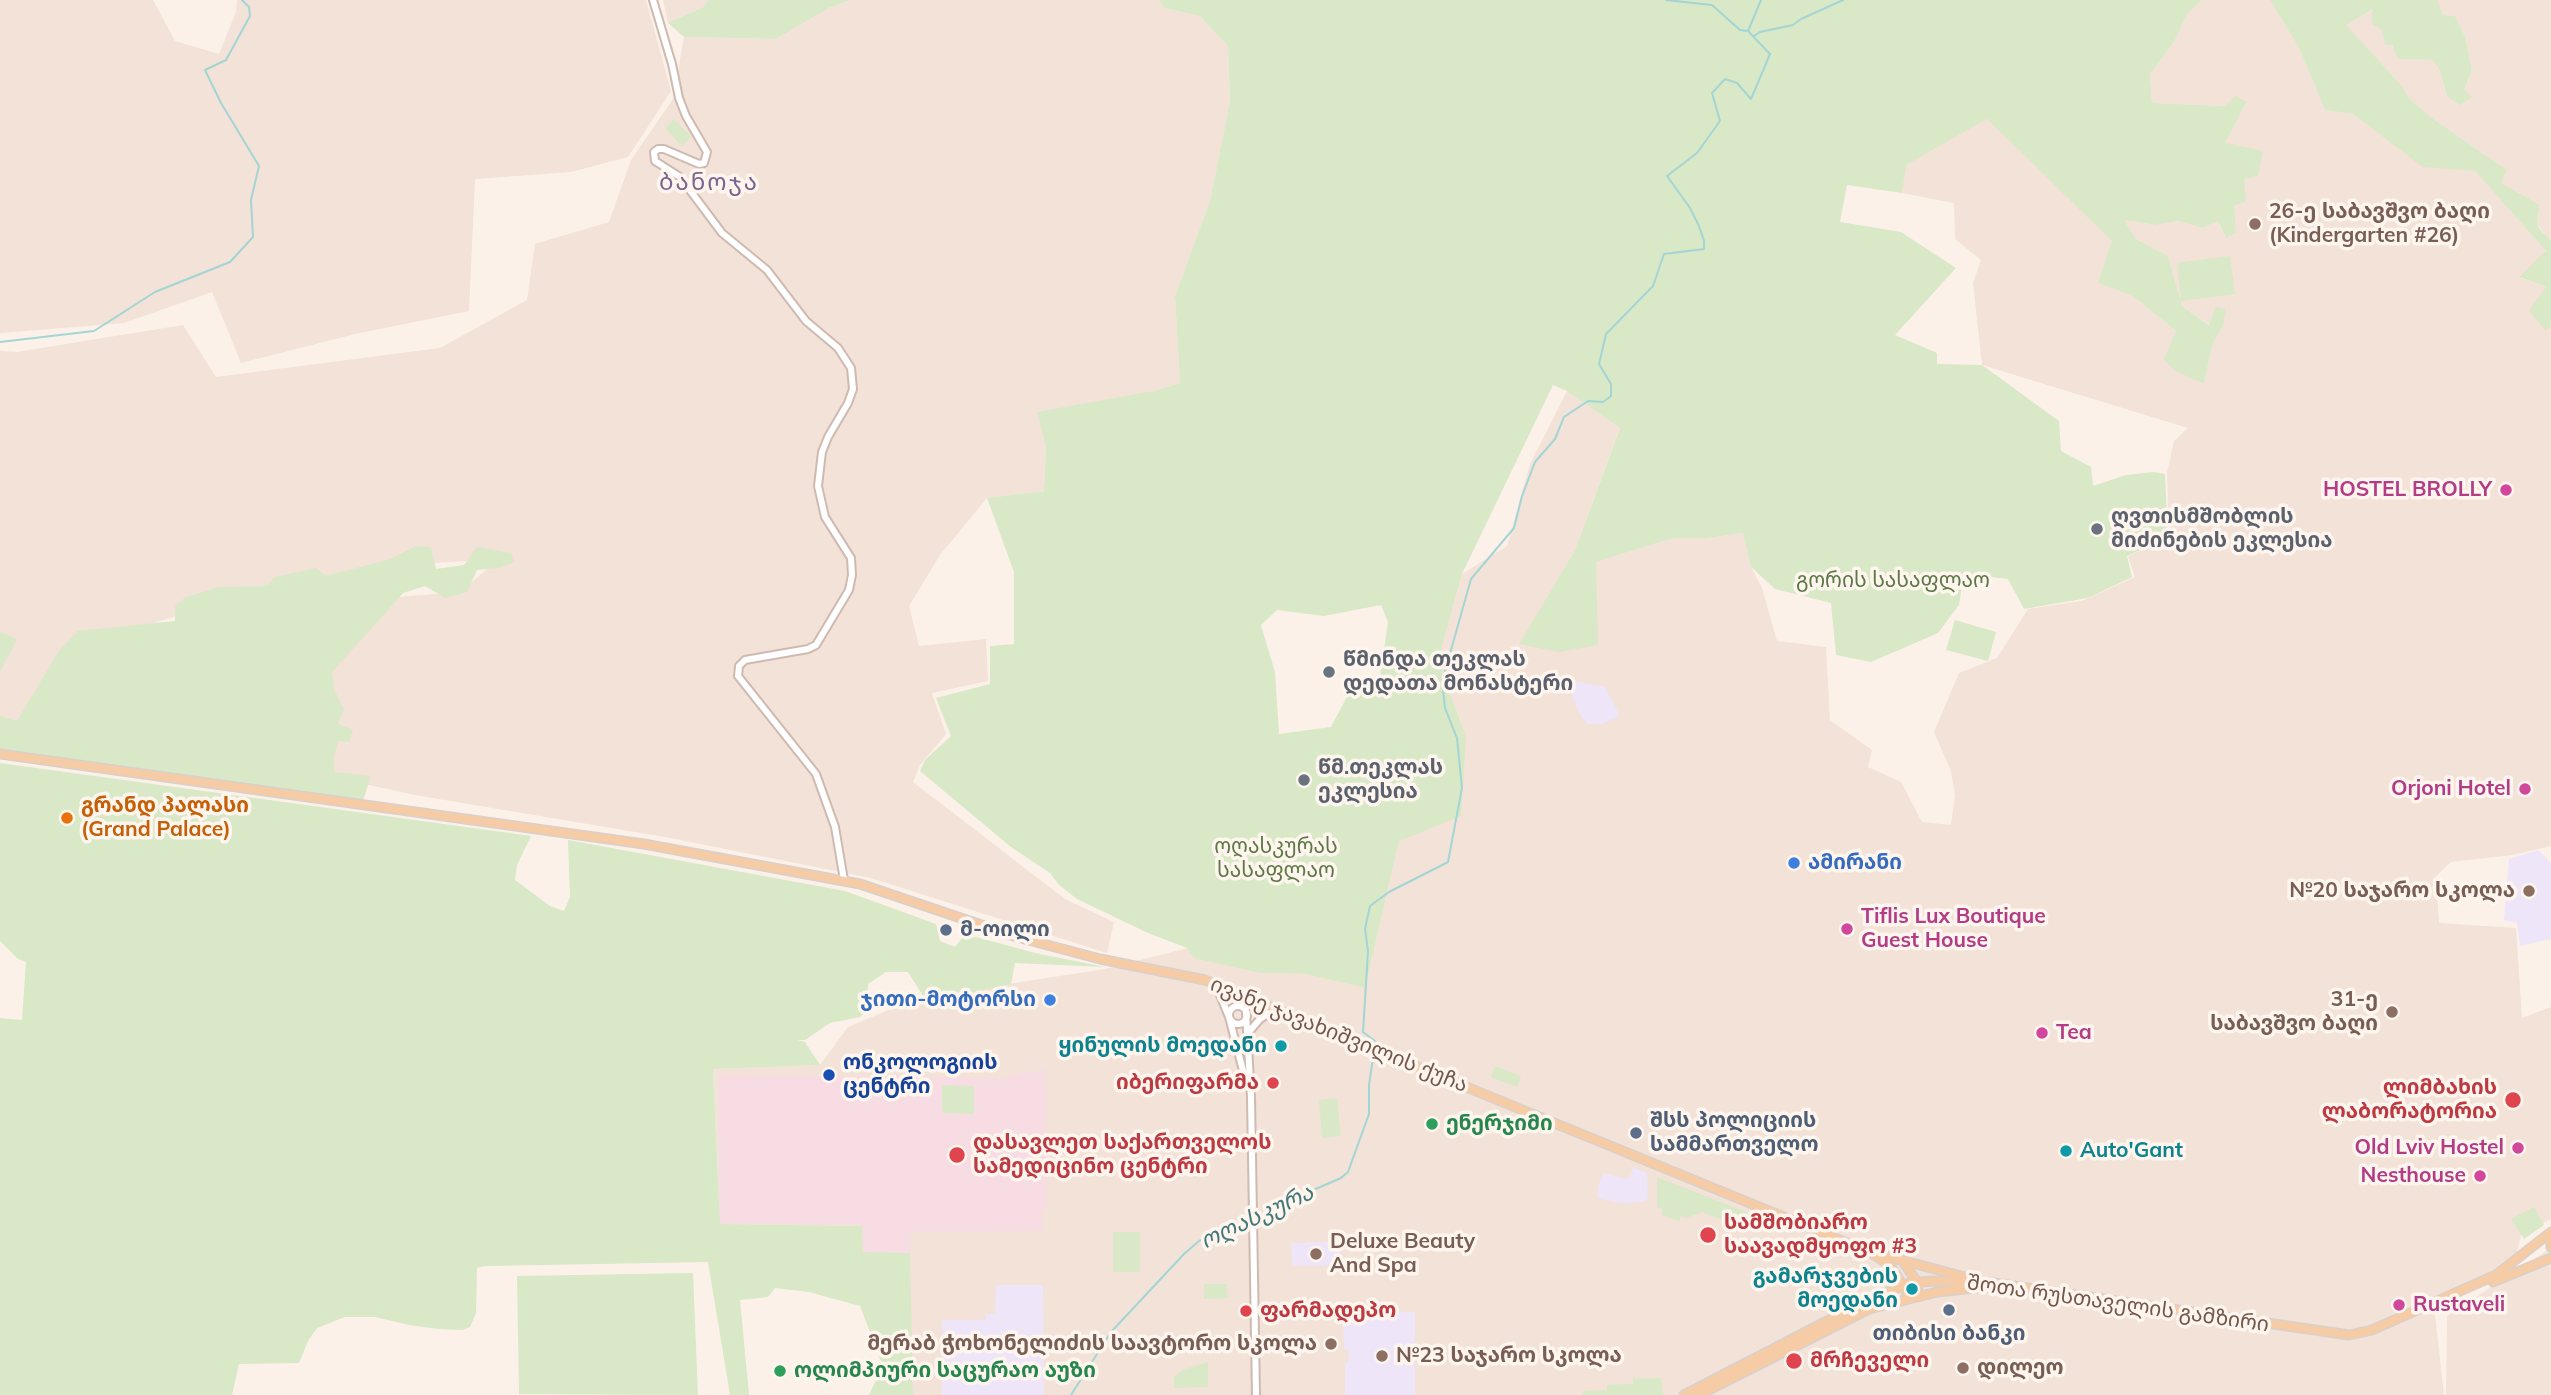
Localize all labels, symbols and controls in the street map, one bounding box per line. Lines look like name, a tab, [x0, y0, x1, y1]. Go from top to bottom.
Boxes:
district label: ბანოჯა	[660, 169, 758, 197]
place label: 26-ე საბავშვო ბაღი (Kindergarten #26)	[2269, 199, 2490, 249]
marker: 26-ე საბავშვო ბაღი (Kindergarten #26)	[2247, 216, 2263, 232]
place label: HOSTEL BROLLY	[2323, 477, 2492, 503]
marker: HOSTEL BROLLY	[2498, 482, 2514, 498]
place label: ღვთისმშობლის მიძინების ეკლესია	[2111, 504, 2333, 554]
marker: ღვთისმშობლის მიძინების ეკლესია	[2089, 521, 2105, 537]
park label: გორის სასაფლაო	[1796, 568, 1990, 594]
place label: წმინდა თეკლას დედათა მონასტერი	[1343, 647, 1573, 697]
marker: წმინდა თეკლას დედათა მონასტერი	[1321, 664, 1337, 680]
place label: წმ.თეკლას ეკლესია	[1318, 755, 1443, 805]
marker: წმ.თეკლას ეკლესია	[1296, 772, 1312, 788]
place label: Orjoni Hotel	[2391, 776, 2511, 802]
marker: Orjoni Hotel	[2517, 781, 2533, 797]
place label: გრანდ პალასი (Grand Palace)	[81, 793, 249, 843]
marker: გრანდ პალასი (Grand Palace)	[59, 810, 75, 826]
park label: ოღასკურას სასაფლაო	[1214, 834, 1338, 884]
place label: ამირანი	[1808, 850, 1902, 876]
marker: ამირანი	[1786, 855, 1802, 871]
place label: №20 საჯარო სკოლა	[2289, 878, 2515, 904]
marker: №20 საჯარო სკოლა	[2521, 883, 2537, 899]
place label: Tiflis Lux Boutique Guest House	[1861, 904, 2046, 954]
place label: მ-ოილი	[960, 917, 1050, 943]
marker: Tiflis Lux Boutique Guest House	[1839, 921, 1855, 937]
marker: მ-ოილი	[938, 922, 954, 938]
street label: ივანე ჯავახიშვილის ქუჩა	[1207, 972, 1471, 1098]
place label: ჯითი-მოტორსი	[860, 987, 1036, 1013]
place label: 31-ე საბავშვო ბაღი	[2210, 987, 2378, 1037]
marker: ჯითი-მოტორსი	[1042, 992, 1058, 1008]
marker: 31-ე საბავშვო ბაღი	[2384, 1004, 2400, 1020]
place label: Tea	[2056, 1020, 2092, 1046]
marker: Tea	[2034, 1025, 2050, 1041]
place label: ყინულის მოედანი	[1058, 1033, 1267, 1059]
marker: ყინულის მოედანი	[1273, 1038, 1289, 1054]
place label: ონკოლოგიის ცენტრი	[843, 1050, 997, 1100]
marker: ონკოლოგიის ცენტრი	[821, 1067, 837, 1083]
place label: იბერიფარმა	[1116, 1070, 1259, 1096]
marker: იბერიფარმა	[1265, 1075, 1281, 1091]
place label: ლიმბახის ლაბორატორია	[2322, 1075, 2497, 1125]
marker: ლიმბახის ლაბორატორია	[2503, 1090, 2523, 1110]
place label: შსს პოლიციის სამმართველო	[1650, 1108, 1818, 1158]
place label: ენერჯიმი	[1446, 1111, 1553, 1137]
marker: ენერჯიმი	[1424, 1116, 1440, 1132]
marker: შსს პოლიციის სამმართველო	[1628, 1125, 1644, 1141]
place label: დასავლეთ საქართველოს სამედიცინო ცენტრი	[973, 1130, 1271, 1180]
place label: Old Lviv Hostel	[2354, 1135, 2504, 1161]
place label: Auto'Gant	[2080, 1138, 2183, 1164]
marker: Old Lviv Hostel	[2510, 1140, 2526, 1156]
marker: Auto'Gant	[2058, 1143, 2074, 1159]
marker: დასავლეთ საქართველოს სამედიცინო ცენტრი	[947, 1145, 967, 1165]
place label: Nesthouse	[2361, 1163, 2466, 1189]
marker: Nesthouse	[2472, 1168, 2488, 1184]
water label: ოღასკურა	[1196, 1179, 1318, 1255]
place label: სამშობიარო საავადმყოფო #3	[1724, 1210, 1917, 1260]
marker: სამშობიარო საავადმყოფო #3	[1698, 1225, 1718, 1245]
place label: Deluxe Beauty And Spa	[1330, 1229, 1475, 1279]
marker: Deluxe Beauty And Spa	[1308, 1246, 1324, 1262]
place label: გამარჯვების მოედანი	[1753, 1264, 1898, 1314]
street label: შოთა რუსთაველის გამზირი	[1965, 1270, 2271, 1338]
marker: გამარჯვების მოედანი	[1904, 1281, 1920, 1297]
place label: Rustaveli	[2413, 1292, 2505, 1318]
marker: Rustaveli	[2391, 1297, 2407, 1313]
place label: ფარმადეპო	[1260, 1298, 1396, 1324]
marker: თიბისი ბანკი	[1941, 1302, 1957, 1318]
marker: ფარმადეპო	[1238, 1303, 1254, 1319]
place label: თიბისი ბანკი	[1873, 1321, 2025, 1347]
place label: მერაბ ჭოხონელიძის საავტორო სკოლა	[867, 1331, 1317, 1357]
marker: მერაბ ჭოხონელიძის საავტორო სკოლა	[1323, 1336, 1339, 1352]
place label: №23 საჯარო სკოლა	[1396, 1343, 1622, 1369]
marker: №23 საჯარო სკოლა	[1374, 1348, 1390, 1364]
place label: მრჩეველი	[1810, 1348, 1929, 1374]
marker: მრჩეველი	[1784, 1351, 1804, 1371]
place label: დილეო	[1977, 1355, 2064, 1381]
place label: ოლიმპიური საცურაო აუზი	[794, 1358, 1096, 1384]
marker: დილეო	[1955, 1360, 1971, 1376]
marker: ოლიმპიური საცურაო აუზი	[772, 1363, 788, 1379]

